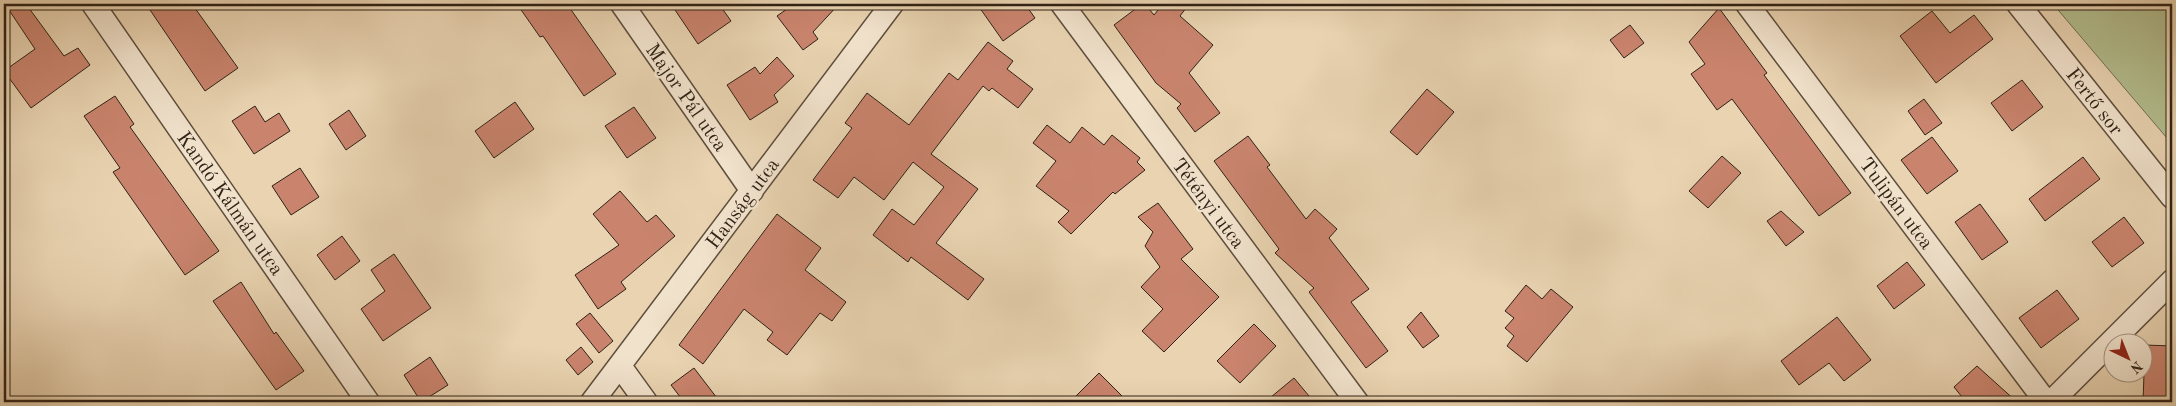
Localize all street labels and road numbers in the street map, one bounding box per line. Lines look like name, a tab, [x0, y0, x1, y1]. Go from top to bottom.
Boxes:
street label: Major Pál utca	[641, 41, 730, 156]
street label: Fertő sor	[2061, 65, 2126, 139]
street label: Kandó Kálmán utca	[172, 129, 287, 280]
street label: Hanság utca	[703, 155, 784, 253]
street label: Tétényi utca	[1167, 155, 1248, 253]
street label: Tulipán utca	[1855, 155, 1936, 254]

